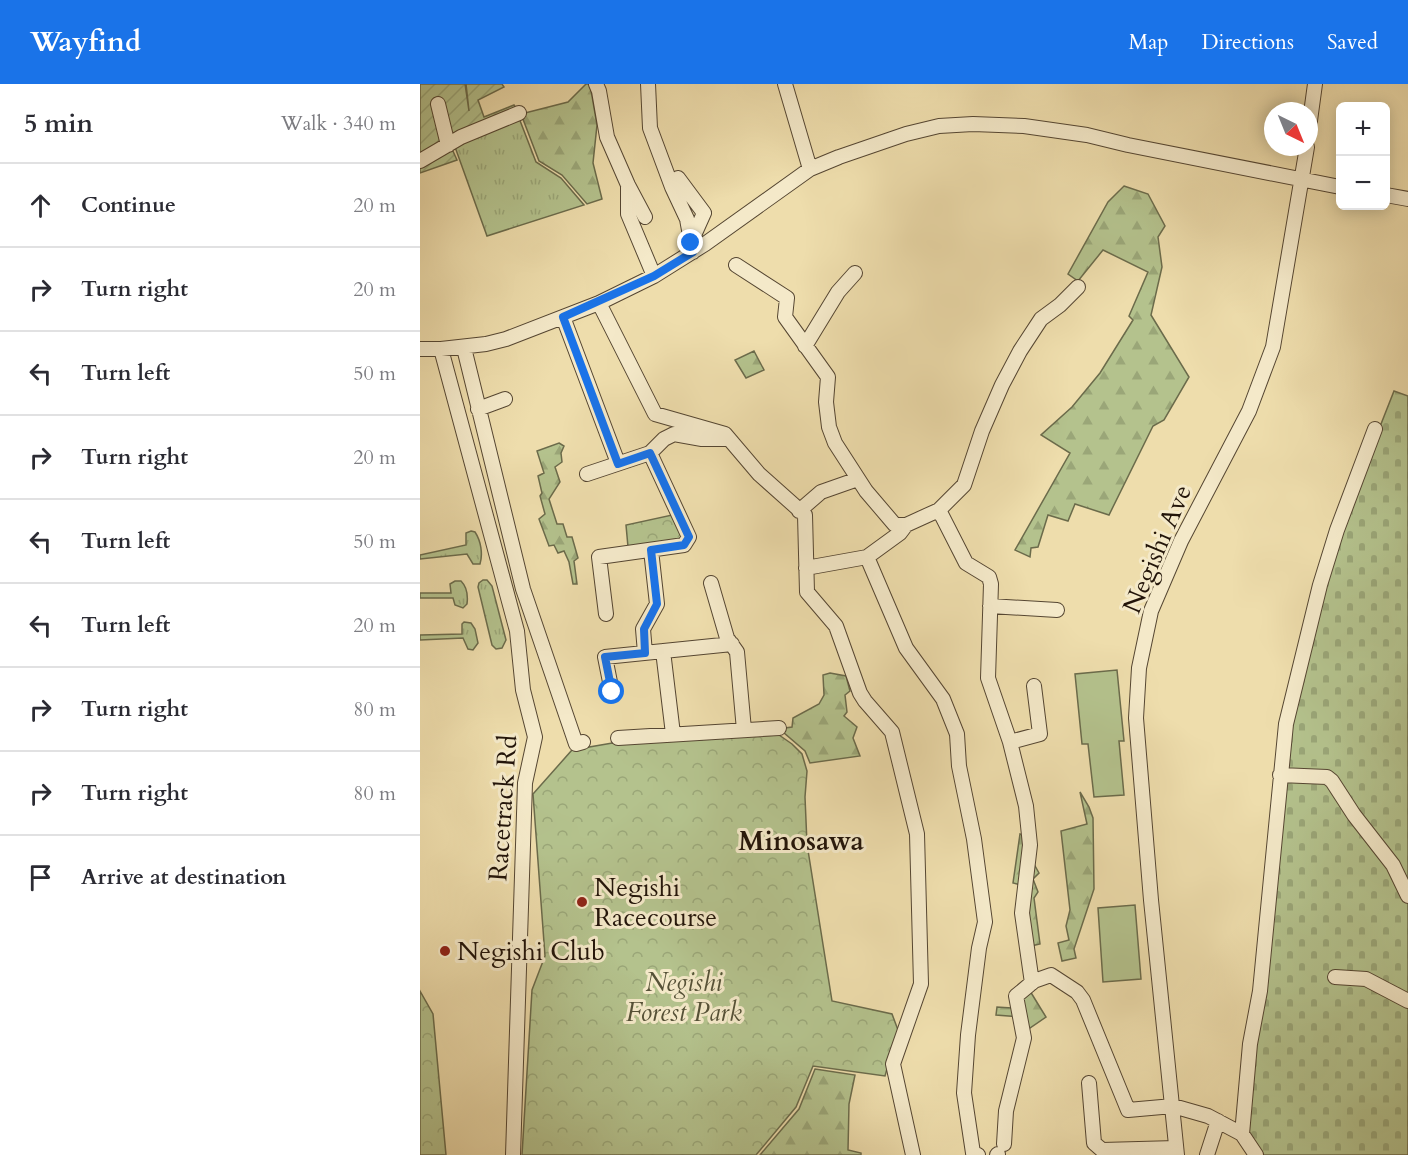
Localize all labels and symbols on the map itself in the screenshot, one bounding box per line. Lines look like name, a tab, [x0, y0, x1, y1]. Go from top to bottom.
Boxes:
north arrow	[1264, 102, 1318, 156]
route end	[677, 229, 703, 255]
street label: Negishi Ave	[1114, 479, 1200, 619]
route start	[598, 678, 624, 704]
street label: Racetrack Rd	[480, 734, 526, 882]
district label: Minosawa	[738, 823, 864, 860]
place label: Negishi Racecourse	[594, 870, 717, 935]
marker: Negishi Racecourse	[575, 895, 589, 909]
place label: Negishi Club	[457, 934, 605, 969]
marker: Negishi Club	[438, 944, 452, 958]
park label: Negishi Forest Park	[626, 965, 742, 1030]

